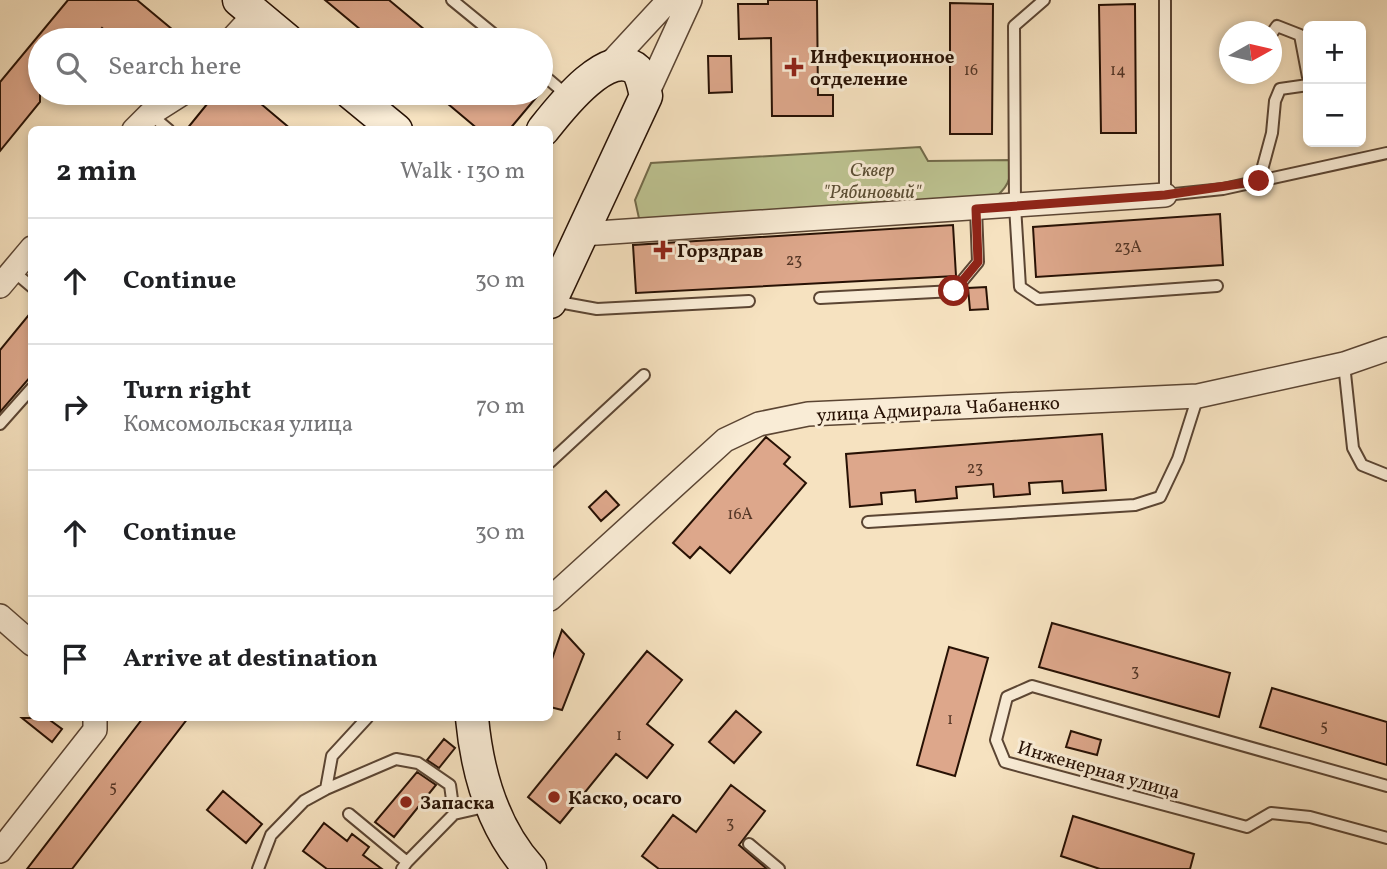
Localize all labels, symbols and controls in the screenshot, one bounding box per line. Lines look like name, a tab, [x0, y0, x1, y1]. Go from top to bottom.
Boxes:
north arrow	[1219, 21, 1282, 84]
map controls	[1303, 21, 1366, 147]
button: +	[1303, 21, 1366, 84]
search box	[28, 28, 553, 105]
place label: Инфекционное отделение	[810, 45, 955, 93]
icon: search	[52, 48, 90, 86]
text: Search here	[108, 49, 241, 85]
marker: Инфекционное отделение	[784, 57, 804, 77]
house number: 16	[964, 60, 978, 82]
house number: 14	[1110, 60, 1126, 82]
button: −	[1303, 84, 1366, 147]
text: 2 min	[56, 151, 137, 193]
text: Walk · 130 m	[400, 156, 525, 188]
park label: Сквер "Рябиновый"	[823, 158, 922, 206]
route end	[1243, 165, 1274, 196]
house number: 23А	[1114, 237, 1142, 259]
place label: Горздрав	[677, 239, 764, 265]
marker: Горздрав	[655, 242, 671, 258]
house number: 23	[786, 250, 802, 272]
icon: ahead	[56, 262, 94, 300]
text: Continue	[123, 263, 236, 299]
text: 30 m	[475, 265, 525, 297]
route start	[938, 275, 969, 306]
text: Turn right	[123, 373, 251, 409]
icon: right	[56, 388, 94, 426]
text: 70 m	[476, 391, 525, 423]
street label: улица Адмирала Чабаненко	[816, 391, 1061, 429]
text: Комсомольская улица	[123, 409, 353, 441]
house number: 23	[967, 458, 983, 480]
house number: 16А	[727, 504, 753, 526]
icon: ahead	[56, 514, 94, 552]
text: Continue	[123, 515, 236, 551]
text: 30 m	[475, 517, 525, 549]
icon: arrive	[56, 640, 94, 678]
text: Arrive at destination	[123, 641, 378, 677]
house number: 3	[1131, 661, 1139, 683]
house number: 1	[947, 709, 953, 731]
house number: 5	[1320, 716, 1328, 738]
house number: 1	[616, 725, 622, 747]
street label: Инженерная улица	[1014, 735, 1183, 807]
house number: 5	[109, 777, 117, 799]
place label: Каско, осаго	[568, 786, 682, 812]
marker: Каско, осаго	[546, 789, 562, 805]
place label: Запаска	[420, 791, 495, 817]
marker: Запаска	[398, 794, 414, 810]
house number: 3	[726, 813, 734, 835]

